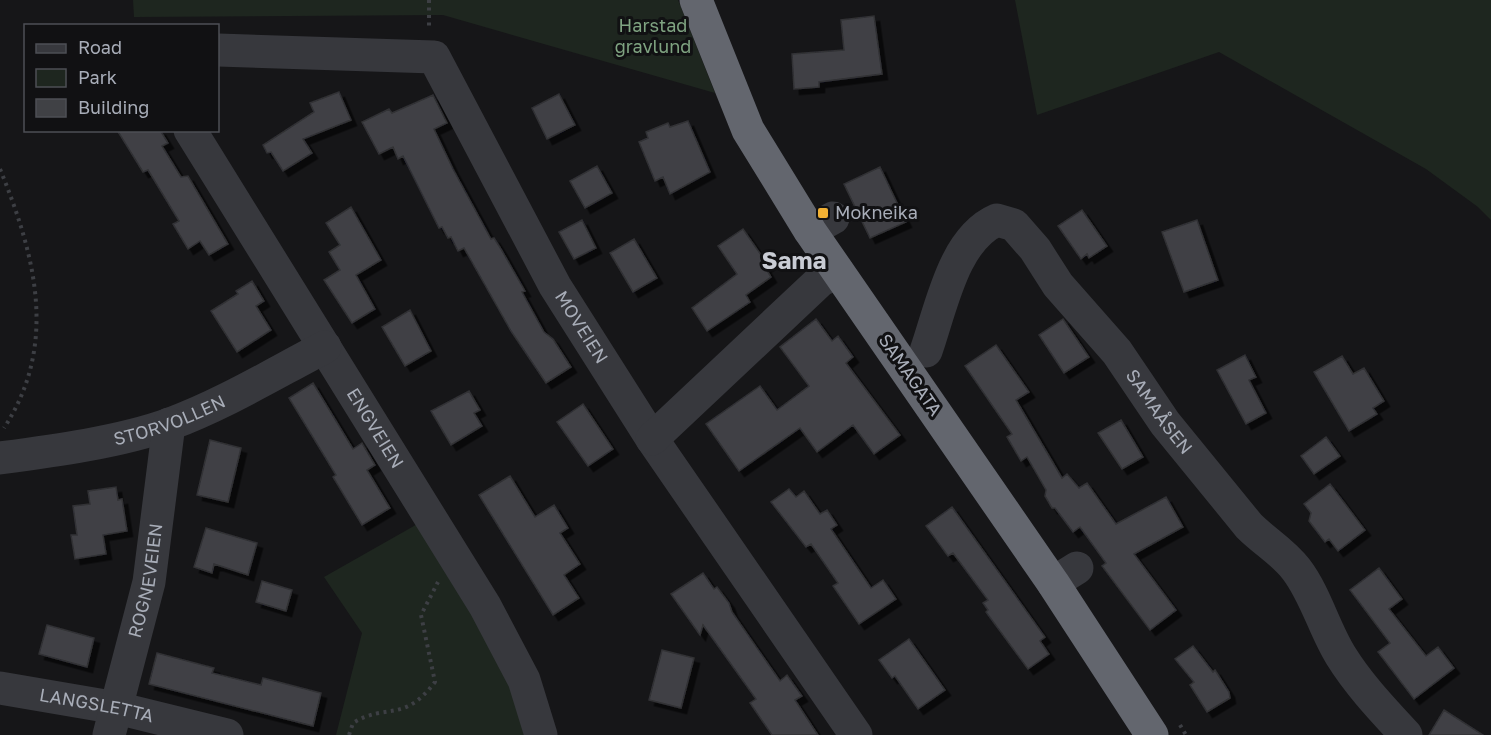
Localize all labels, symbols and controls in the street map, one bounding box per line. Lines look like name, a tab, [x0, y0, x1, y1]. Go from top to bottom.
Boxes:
park label: Harstad gravlund	[615, 14, 691, 57]
legend	[24, 24, 219, 132]
text: Road	[78, 36, 122, 58]
text: Park	[78, 66, 117, 88]
text: Building	[78, 96, 149, 118]
place label: Mokneika	[835, 201, 918, 223]
marker: Mokneika	[816, 206, 830, 220]
district label: Sama	[762, 245, 827, 274]
street label: MOVEIEN	[551, 286, 613, 367]
street label: SAMAGATA	[874, 329, 947, 420]
street label: SAMAÅSEN	[1122, 365, 1198, 458]
street label: ENGVEIEN	[343, 384, 409, 472]
street label: STORVOLLEN	[111, 390, 229, 449]
street label: ROGNEVEIEN	[123, 522, 166, 640]
street label: LANGSLETTA	[38, 683, 156, 727]

